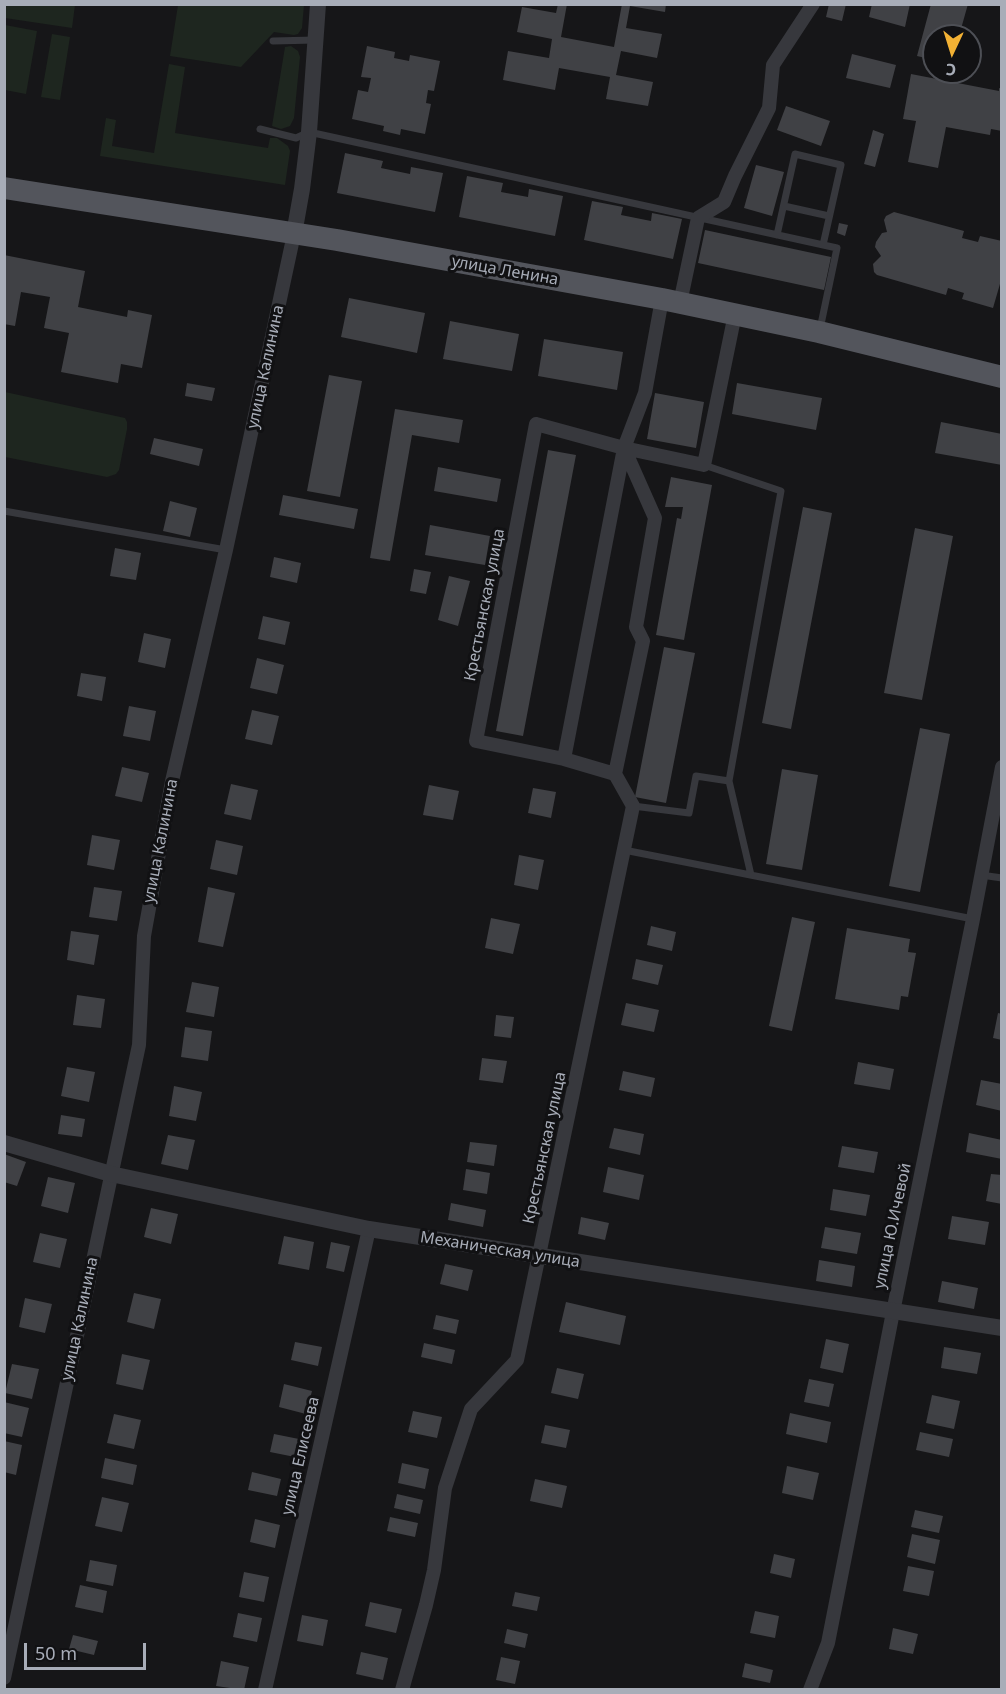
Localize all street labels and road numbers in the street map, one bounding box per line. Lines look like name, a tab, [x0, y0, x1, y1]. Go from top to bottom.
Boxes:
street label: улица Ленина	[450, 252, 560, 290]
street label: улица Калинина	[244, 303, 288, 431]
street label: Крестьянская улица	[461, 527, 509, 683]
street label: улица Калинина	[140, 777, 182, 905]
street label: Крестьянская улица	[519, 1070, 571, 1226]
street label: улица Ю.Ичевой	[870, 1161, 916, 1291]
street label: Механическая улица	[419, 1228, 581, 1272]
street label: улица Калинина	[58, 1255, 102, 1383]
street label: улица Елисеева	[278, 1395, 324, 1517]

